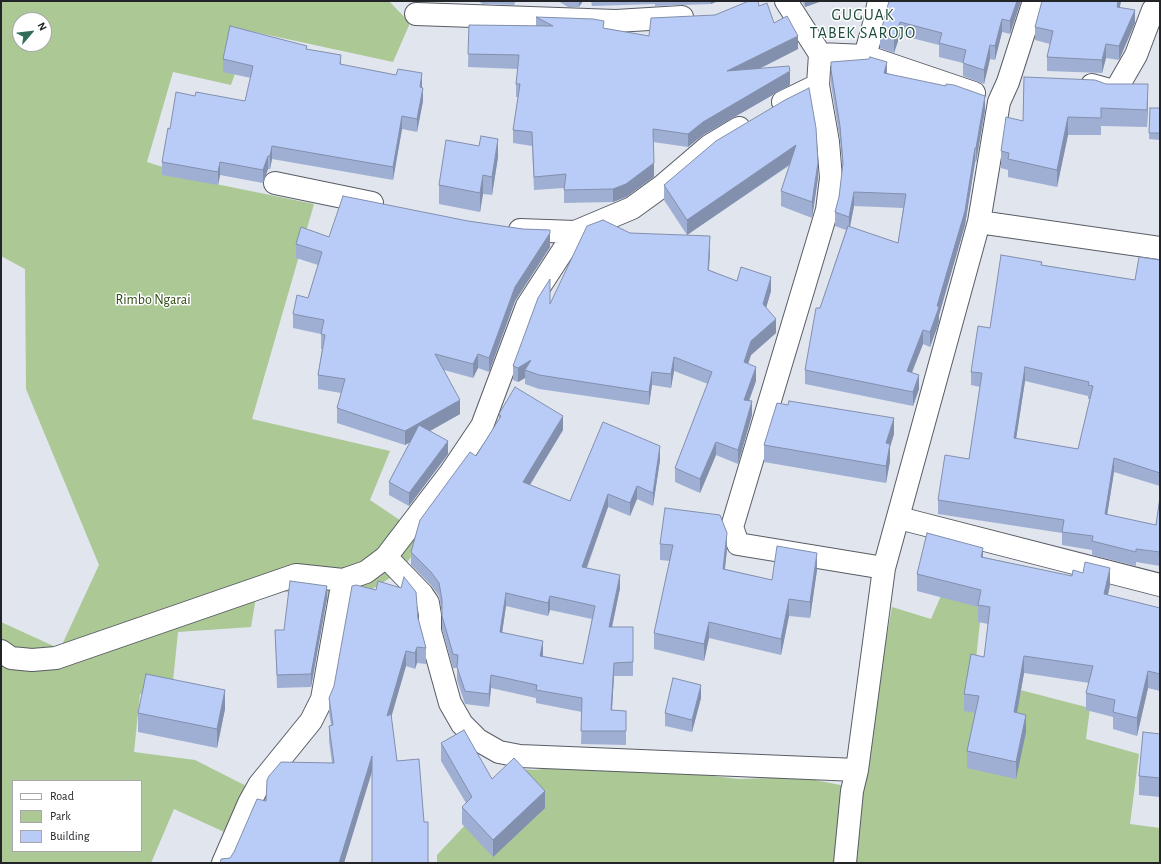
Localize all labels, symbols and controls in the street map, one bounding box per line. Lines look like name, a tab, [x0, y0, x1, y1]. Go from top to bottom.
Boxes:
district label: GUGUAK TABEK SAROJO	[810, 5, 916, 43]
north arrow	[12, 12, 52, 52]
text: N	[36, 21, 49, 33]
park label: Rimbo Ngarai	[115, 292, 191, 308]
legend	[12, 780, 142, 852]
text: Road	[50, 790, 74, 802]
text: Park	[50, 810, 71, 822]
text: Building	[50, 830, 90, 842]

